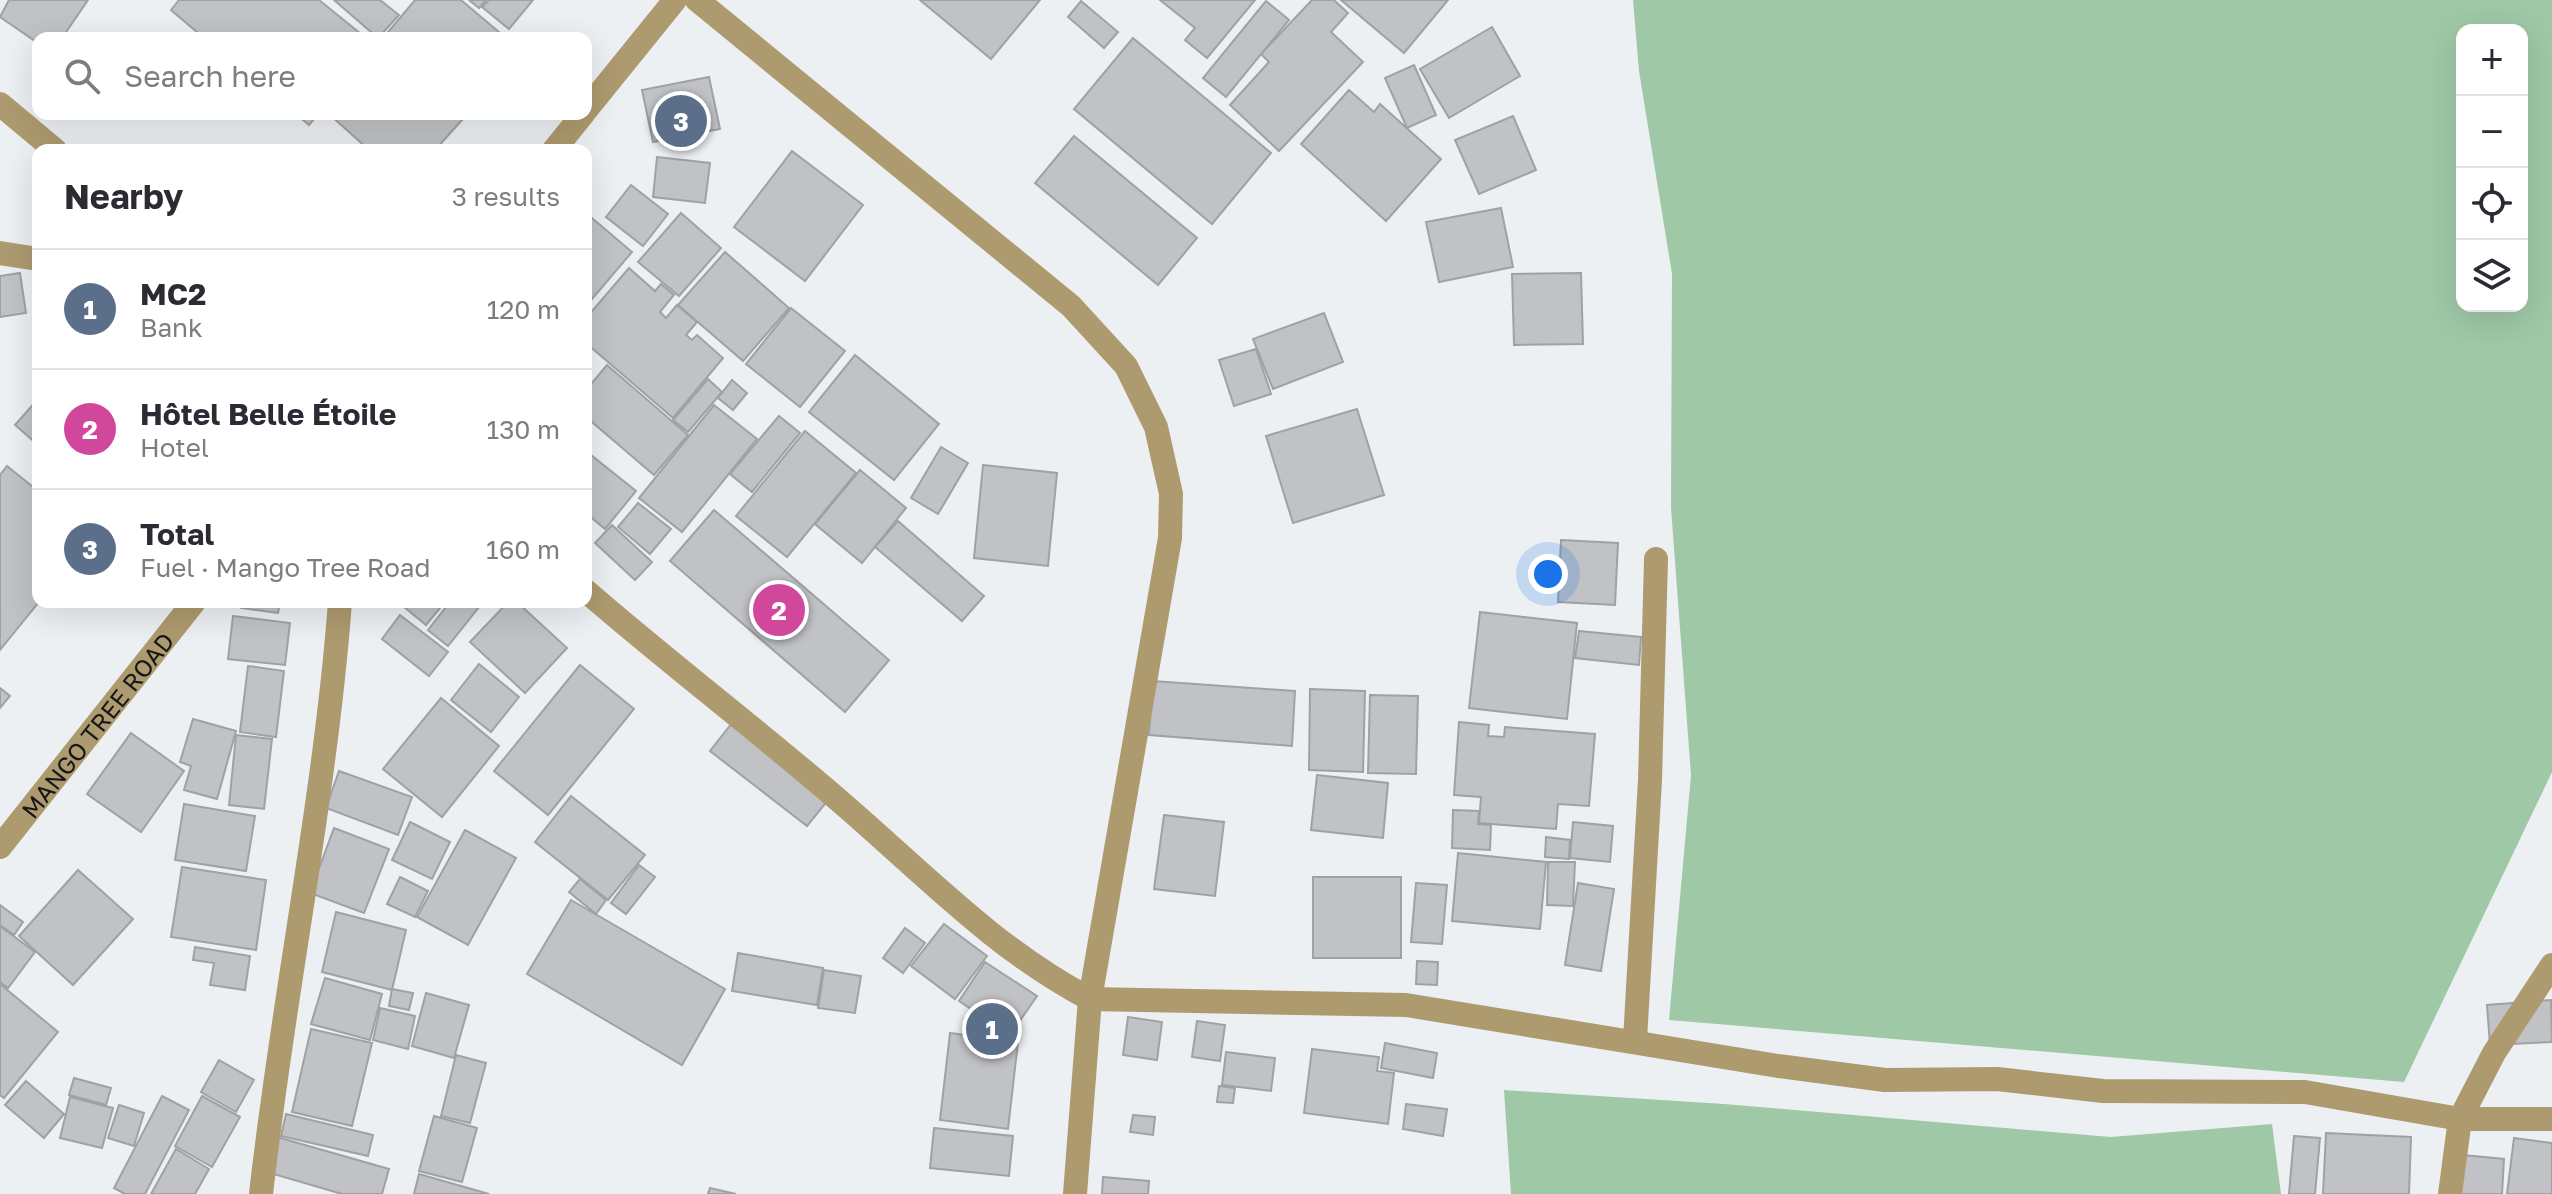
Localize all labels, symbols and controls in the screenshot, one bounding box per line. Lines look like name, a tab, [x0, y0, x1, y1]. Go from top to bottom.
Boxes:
map controls	[2456, 24, 2528, 312]
button: +	[2456, 24, 2528, 96]
search box	[32, 32, 592, 120]
icon: search	[60, 54, 104, 98]
text: Search here	[124, 58, 296, 94]
pin: 3	[655, 91, 707, 151]
button: −	[2456, 96, 2528, 168]
button: locate	[2456, 168, 2528, 240]
text: Nearby	[64, 176, 184, 216]
text: 3 results	[452, 181, 560, 212]
button: layers	[2456, 240, 2528, 312]
text: MC2	[140, 276, 206, 312]
text: 1	[83, 294, 97, 325]
text: 120 m	[487, 294, 560, 325]
text: Bank	[140, 312, 203, 343]
text: Hôtel Belle Étoile	[140, 396, 396, 432]
text: 2	[82, 414, 98, 445]
text: 130 m	[487, 414, 560, 445]
text: Hotel	[140, 432, 209, 463]
text: Total	[140, 516, 214, 552]
text: 3	[82, 534, 98, 565]
text: 160 m	[486, 534, 560, 565]
text: Fuel · Mango Tree Road	[140, 552, 431, 583]
your location	[1528, 554, 1568, 594]
pin: 2	[753, 580, 805, 640]
street label: MANGO TREE ROAD	[14, 626, 179, 823]
pin: 1	[966, 999, 1018, 1059]

